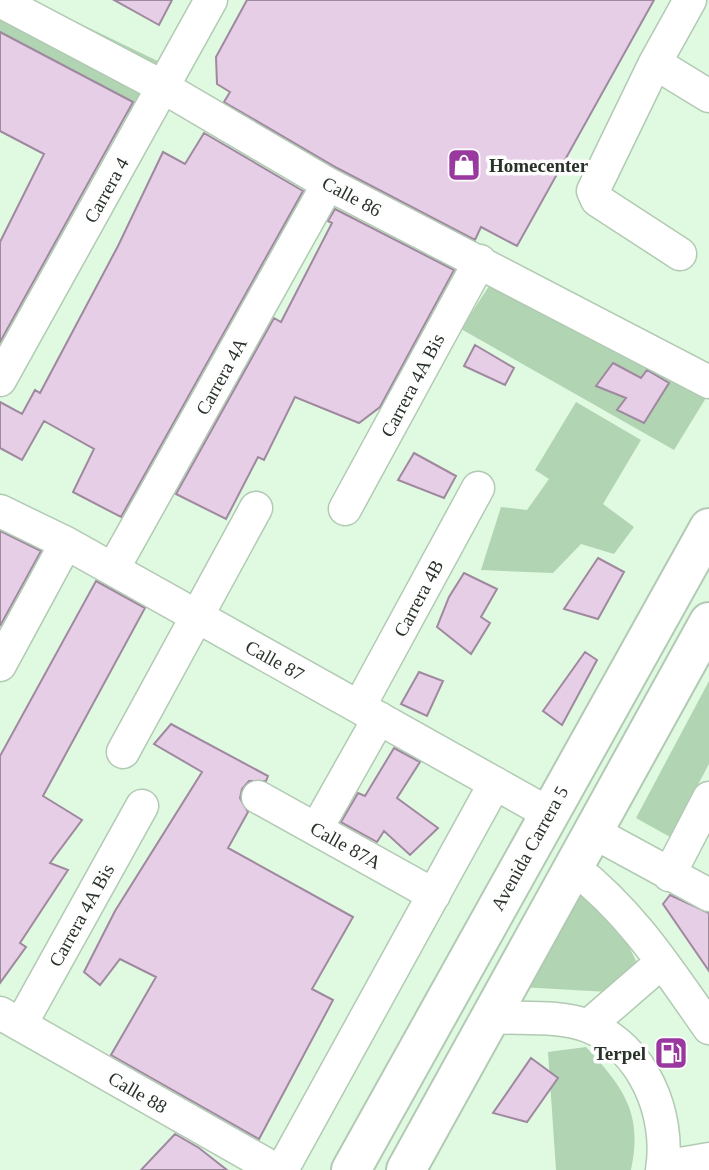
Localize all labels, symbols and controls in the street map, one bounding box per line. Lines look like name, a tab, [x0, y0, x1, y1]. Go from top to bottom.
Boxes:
shop icon: Homecenter	[445, 146, 483, 184]
street label: Carrera 4	[80, 154, 133, 226]
place label: Homecenter	[489, 155, 589, 176]
street label: Calle 86	[319, 172, 385, 221]
street label: Carrera 4A Bis	[376, 330, 448, 440]
street label: Carrera 4A	[192, 334, 251, 418]
street label: Carrera 4B	[389, 556, 447, 640]
street label: Calle 87	[242, 636, 308, 685]
street label: Avenida Carrera 5	[487, 782, 572, 914]
street label: Calle 87A	[307, 817, 385, 874]
street label: Carrera 4A Bis	[45, 860, 118, 970]
fuel station icon: Terpel	[652, 1034, 690, 1072]
place label: Terpel	[594, 1043, 646, 1064]
street label: Calle 88	[105, 1067, 171, 1117]

